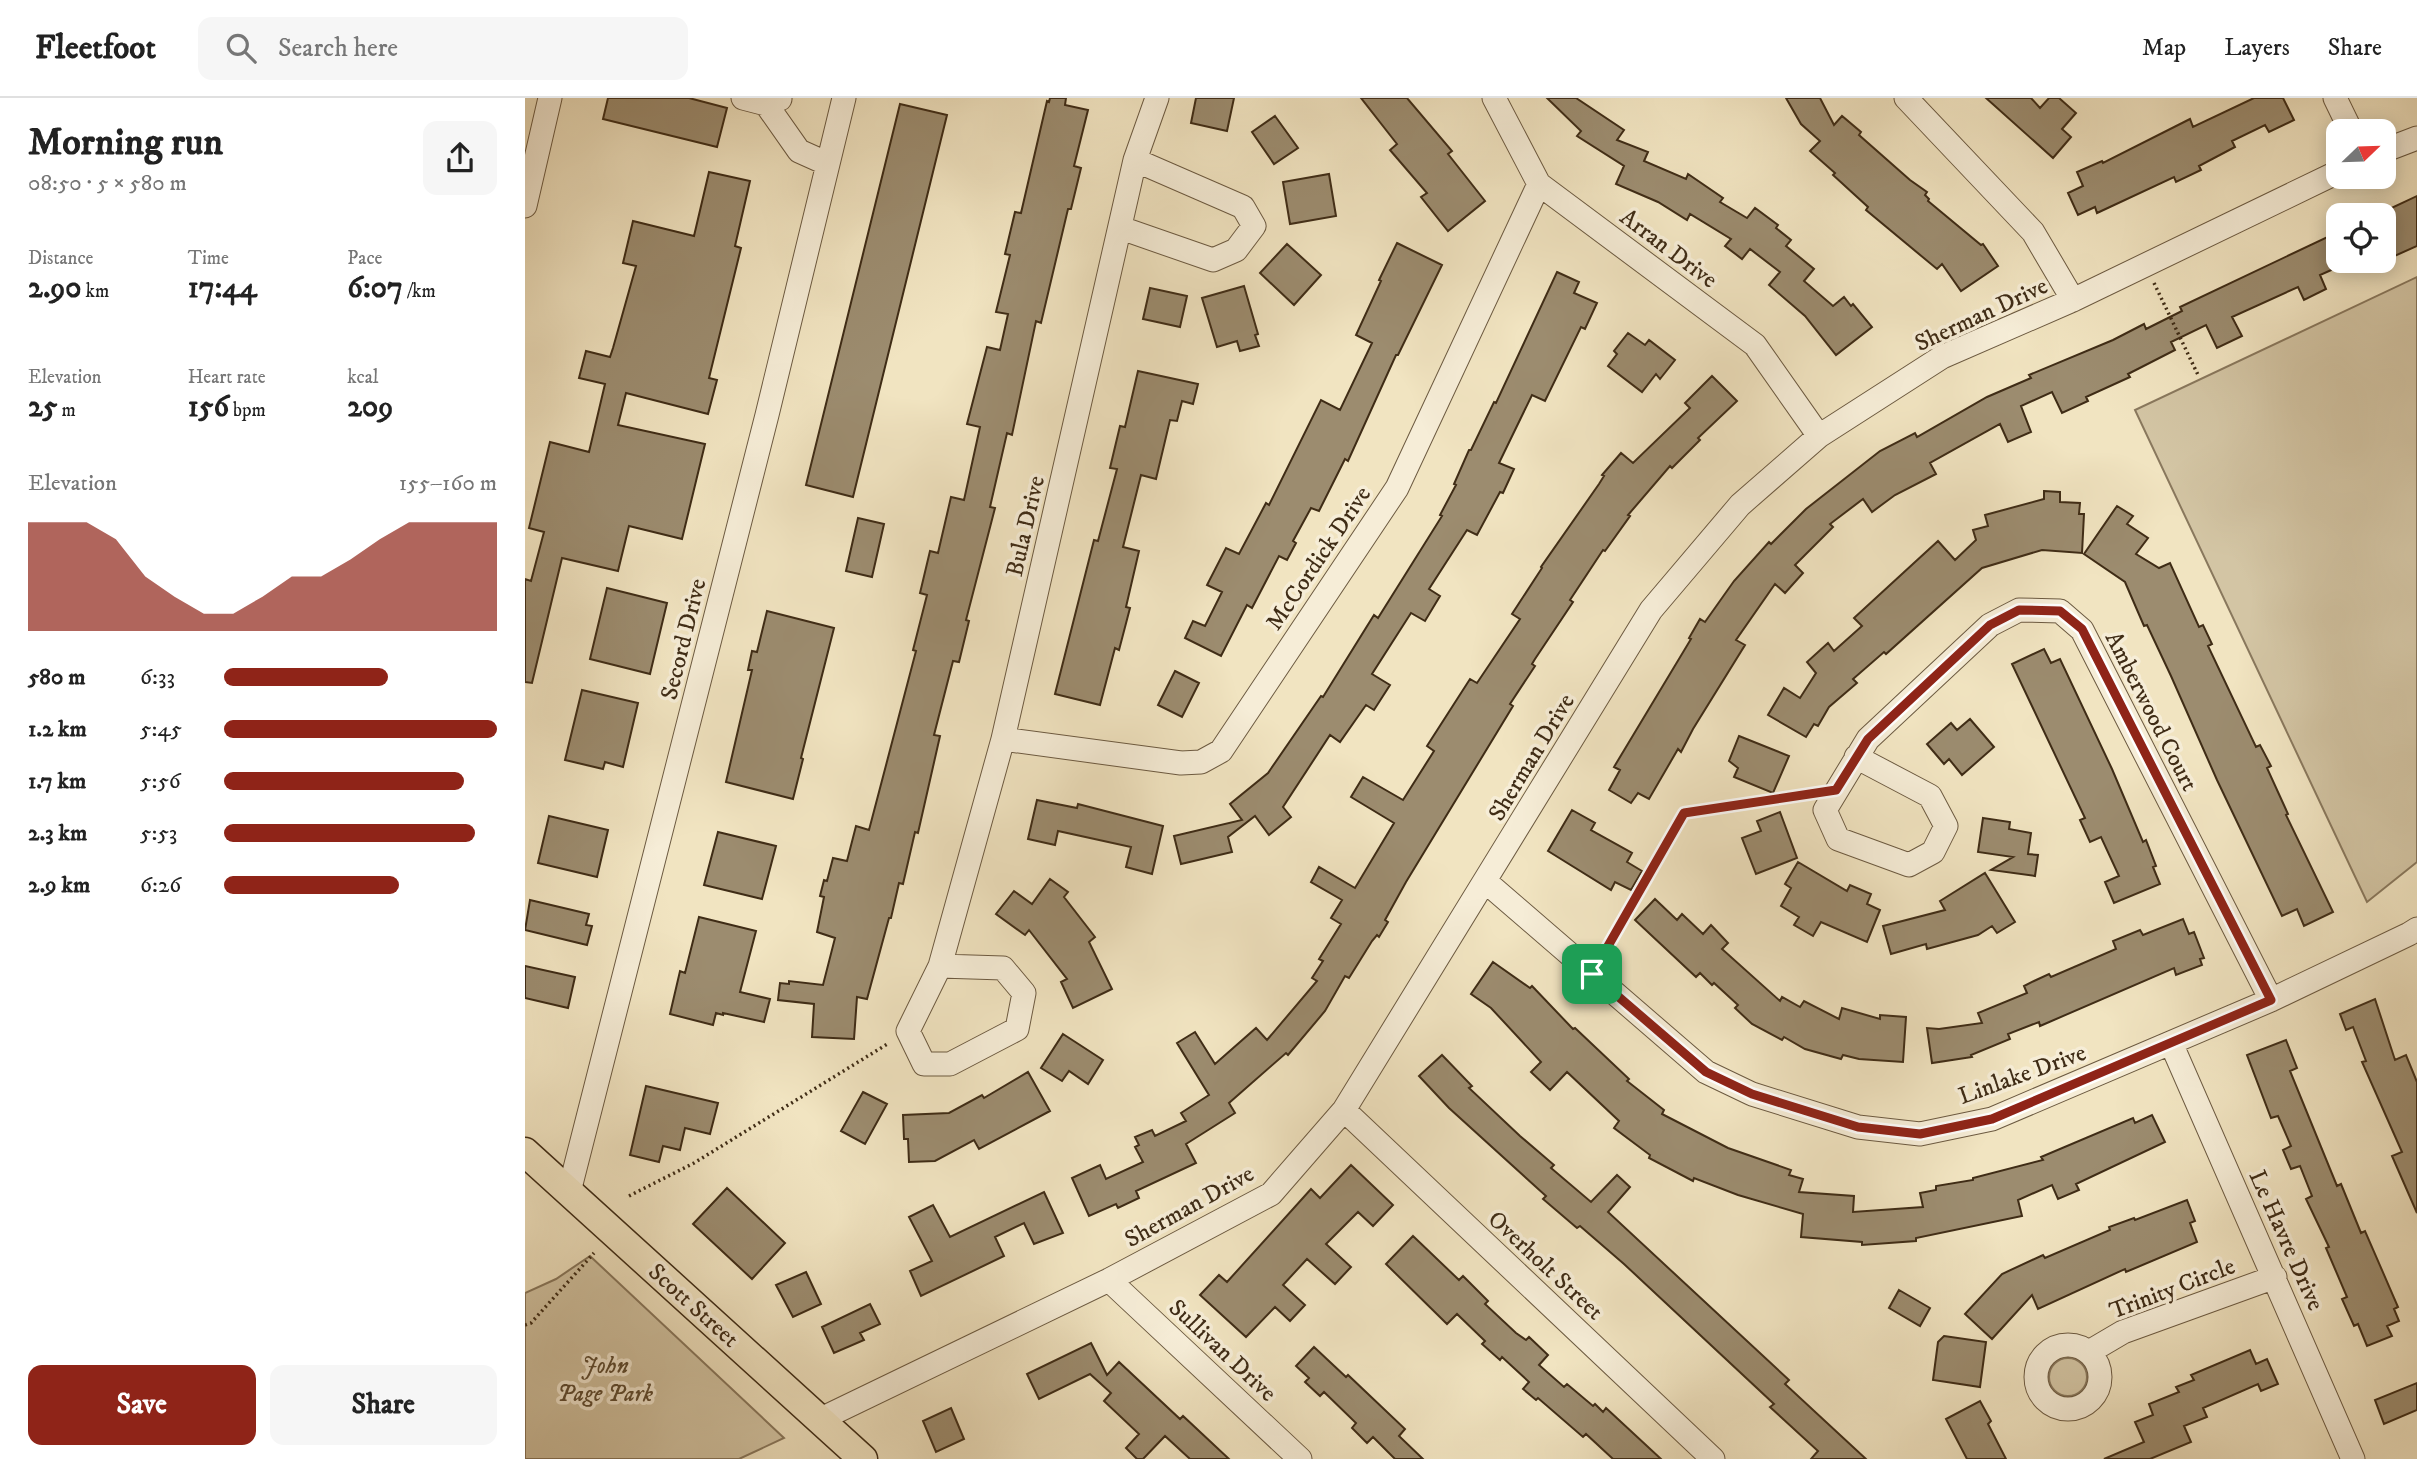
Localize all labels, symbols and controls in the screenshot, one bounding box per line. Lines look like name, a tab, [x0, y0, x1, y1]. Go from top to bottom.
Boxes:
search box	[198, 17, 688, 80]
text: Fleetfoot	[35, 28, 156, 69]
icon: search	[222, 29, 260, 67]
text: Search here	[278, 32, 398, 65]
text: Map	[2142, 33, 2186, 63]
text: Layers	[2224, 33, 2290, 63]
text: Share	[2328, 33, 2382, 63]
text: Morning run	[28, 119, 223, 167]
north arrow	[2326, 119, 2396, 189]
map controls	[2326, 119, 2396, 273]
button: share	[423, 121, 497, 195]
text: 08:50 · 5 × 580 m	[28, 169, 187, 198]
street label: Arran Drive	[1614, 202, 1723, 295]
button: locate	[2326, 203, 2396, 273]
text: Distance	[28, 247, 93, 270]
text: Time	[188, 247, 229, 270]
text: Pace	[347, 247, 382, 270]
text: 2.90	[28, 270, 81, 307]
text: 17:44	[188, 270, 257, 307]
text: 6:07	[347, 270, 403, 307]
street label: Sherman Drive	[1910, 271, 2053, 359]
text: km	[81, 280, 109, 303]
text: /km	[403, 280, 436, 303]
text: Elevation	[28, 366, 102, 389]
text: Heart rate	[188, 366, 266, 389]
text: kcal	[347, 366, 379, 389]
text: 25	[28, 389, 57, 426]
text: 156	[188, 389, 229, 426]
text: 209	[347, 389, 393, 426]
text: m	[57, 399, 76, 422]
text: bpm	[229, 399, 266, 422]
text: Elevation	[28, 469, 117, 498]
text: 155–160 m	[399, 469, 497, 498]
street label: Bula Drive	[1000, 473, 1052, 580]
street label: McCordick Drive	[1260, 481, 1378, 636]
street label: Secord Drive	[654, 575, 714, 703]
street label: Amberwood Court	[2098, 627, 2204, 797]
text: 580 m	[28, 663, 85, 692]
text: 6:33	[140, 663, 175, 692]
street label: Sherman Drive	[1482, 688, 1582, 827]
text: 1.2 km	[28, 715, 87, 744]
text: 5:45	[140, 715, 182, 744]
text: 1.7 km	[28, 767, 86, 796]
text: 5:56	[140, 767, 181, 796]
text: 2.3 km	[28, 819, 87, 848]
text: 5:53	[140, 819, 177, 848]
text: 2.9 km	[28, 871, 90, 900]
text: 6:26	[140, 871, 181, 900]
pin	[1562, 944, 1622, 1004]
icon: arrive	[1573, 955, 1611, 993]
street label: Linlake Drive	[1954, 1038, 2090, 1112]
street label: Sherman Drive	[1120, 1159, 1259, 1255]
street label: Le Havre Drive	[2242, 1165, 2330, 1315]
street label: Overholt Street	[1481, 1205, 1610, 1327]
street label: Trinity Circle	[2105, 1251, 2239, 1327]
street label: Scott Street	[642, 1257, 745, 1355]
street label: Sullivan Drive	[1162, 1293, 1283, 1408]
park label: John Page Park	[557, 1351, 653, 1409]
button: Save	[28, 1365, 256, 1445]
button: Share	[270, 1365, 497, 1445]

